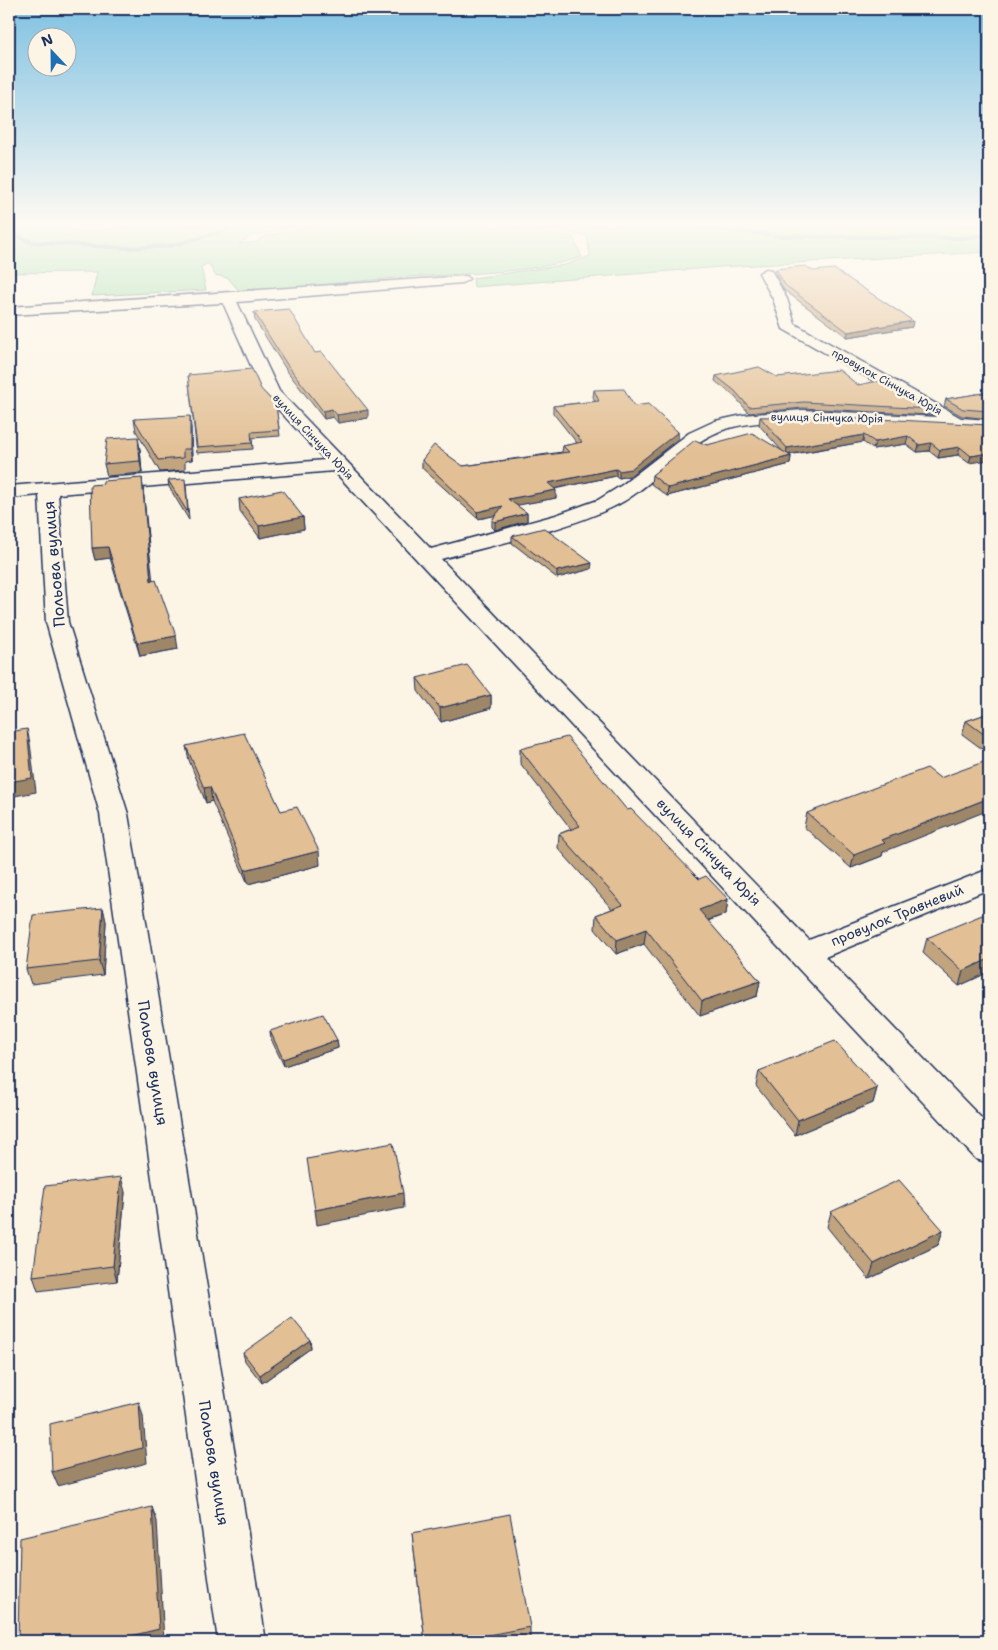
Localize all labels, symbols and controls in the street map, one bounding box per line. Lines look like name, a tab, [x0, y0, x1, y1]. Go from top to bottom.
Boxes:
north arrow	[28, 28, 78, 78]
text: N	[39, 30, 56, 50]
street label: провулок Сінчука Юрія	[829, 345, 945, 419]
street label: вулиця Сінчука Юрія	[269, 391, 357, 483]
street label: вулиця Сінчука Юрія	[771, 410, 883, 426]
street label: Польова вулиця	[38, 500, 70, 628]
street label: вулиця Сінчука Юрія	[653, 794, 765, 910]
street label: провулок Травневий	[828, 880, 966, 950]
street label: Польова вулиця	[133, 999, 173, 1127]
street label: Польова вулиця	[194, 1399, 234, 1527]

